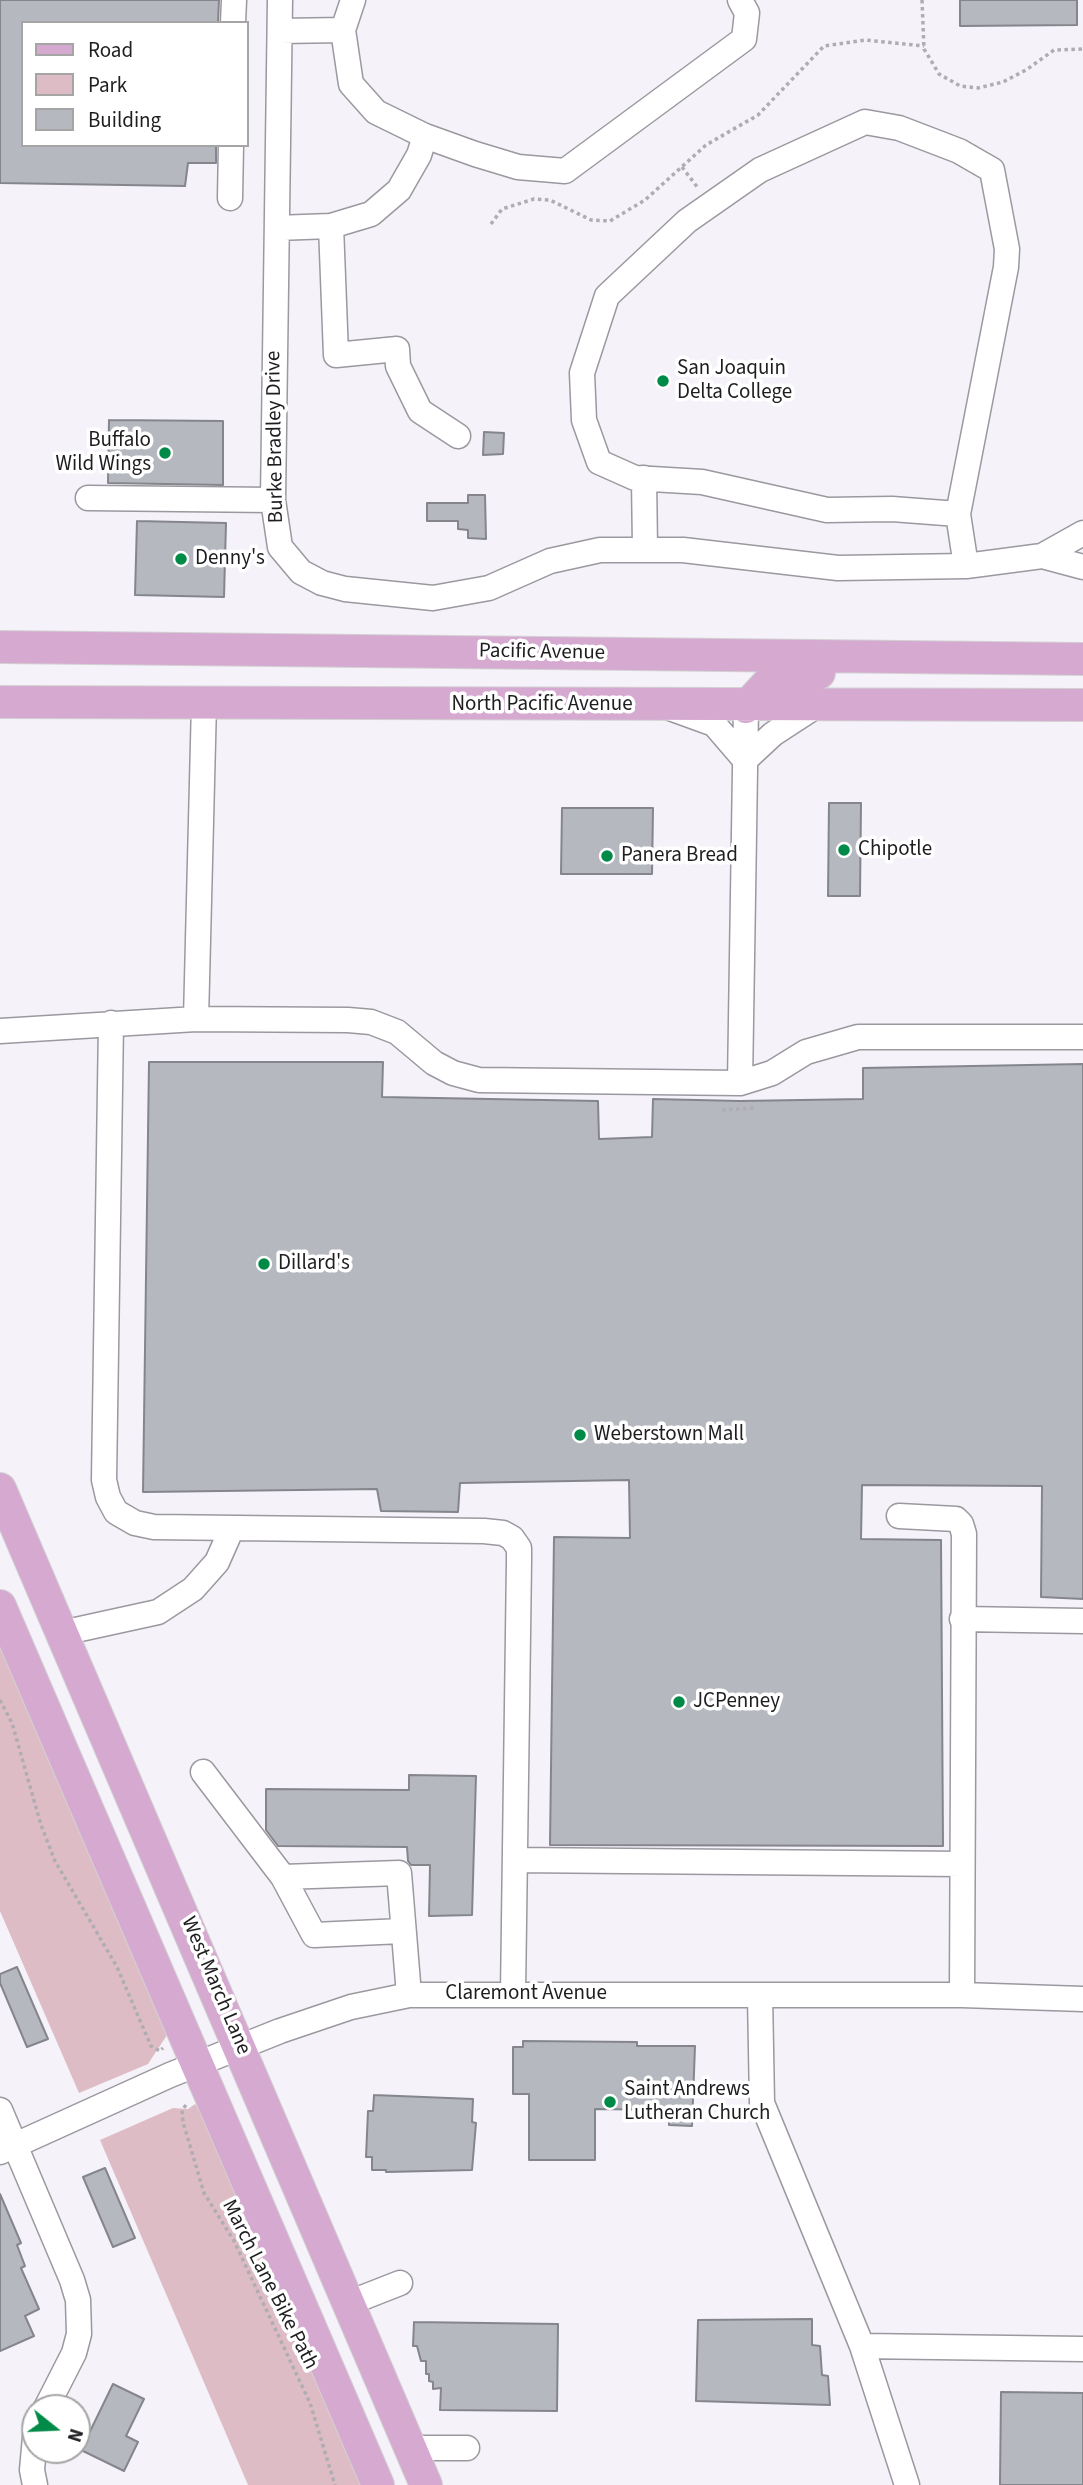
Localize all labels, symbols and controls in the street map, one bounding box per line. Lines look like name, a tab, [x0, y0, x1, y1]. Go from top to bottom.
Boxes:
legend	[21, 21, 248, 147]
text: Road	[88, 35, 133, 65]
text: Park	[88, 70, 127, 100]
text: Building	[88, 105, 161, 135]
street label: Burke Bradley Drive	[262, 351, 290, 523]
place label: San Joaquin Delta College	[677, 356, 792, 406]
marker: San Joaquin Delta College	[655, 373, 671, 389]
place label: Buffalo Wild Wings	[56, 428, 151, 478]
marker: Buffalo Wild Wings	[157, 445, 173, 461]
place label: Denny's	[195, 546, 265, 572]
marker: Denny's	[173, 551, 189, 567]
street label: Pacific Avenue	[479, 639, 605, 667]
street label: North Pacific Avenue	[451, 692, 633, 718]
place label: Chipotle	[858, 837, 932, 863]
marker: Chipotle	[836, 842, 852, 858]
place label: Panera Bread	[621, 843, 738, 869]
marker: Panera Bread	[599, 848, 615, 864]
place label: Dillard's	[278, 1251, 350, 1277]
marker: Dillard's	[256, 1256, 272, 1272]
place label: Weberstown Mall	[594, 1422, 744, 1448]
marker: Weberstown Mall	[572, 1427, 588, 1443]
place label: JCPenney	[693, 1689, 780, 1715]
marker: JCPenney	[671, 1694, 687, 1710]
street label: West March Lane	[175, 1913, 255, 2059]
street label: Claremont Avenue	[445, 1981, 607, 2007]
place label: Saint Andrews Lutheran Church	[624, 2077, 770, 2127]
marker: Saint Andrews Lutheran Church	[602, 2094, 618, 2110]
street label: March Lane Bike Path	[215, 2196, 323, 2374]
north arrow	[21, 2394, 91, 2464]
text: N	[60, 2425, 89, 2445]

